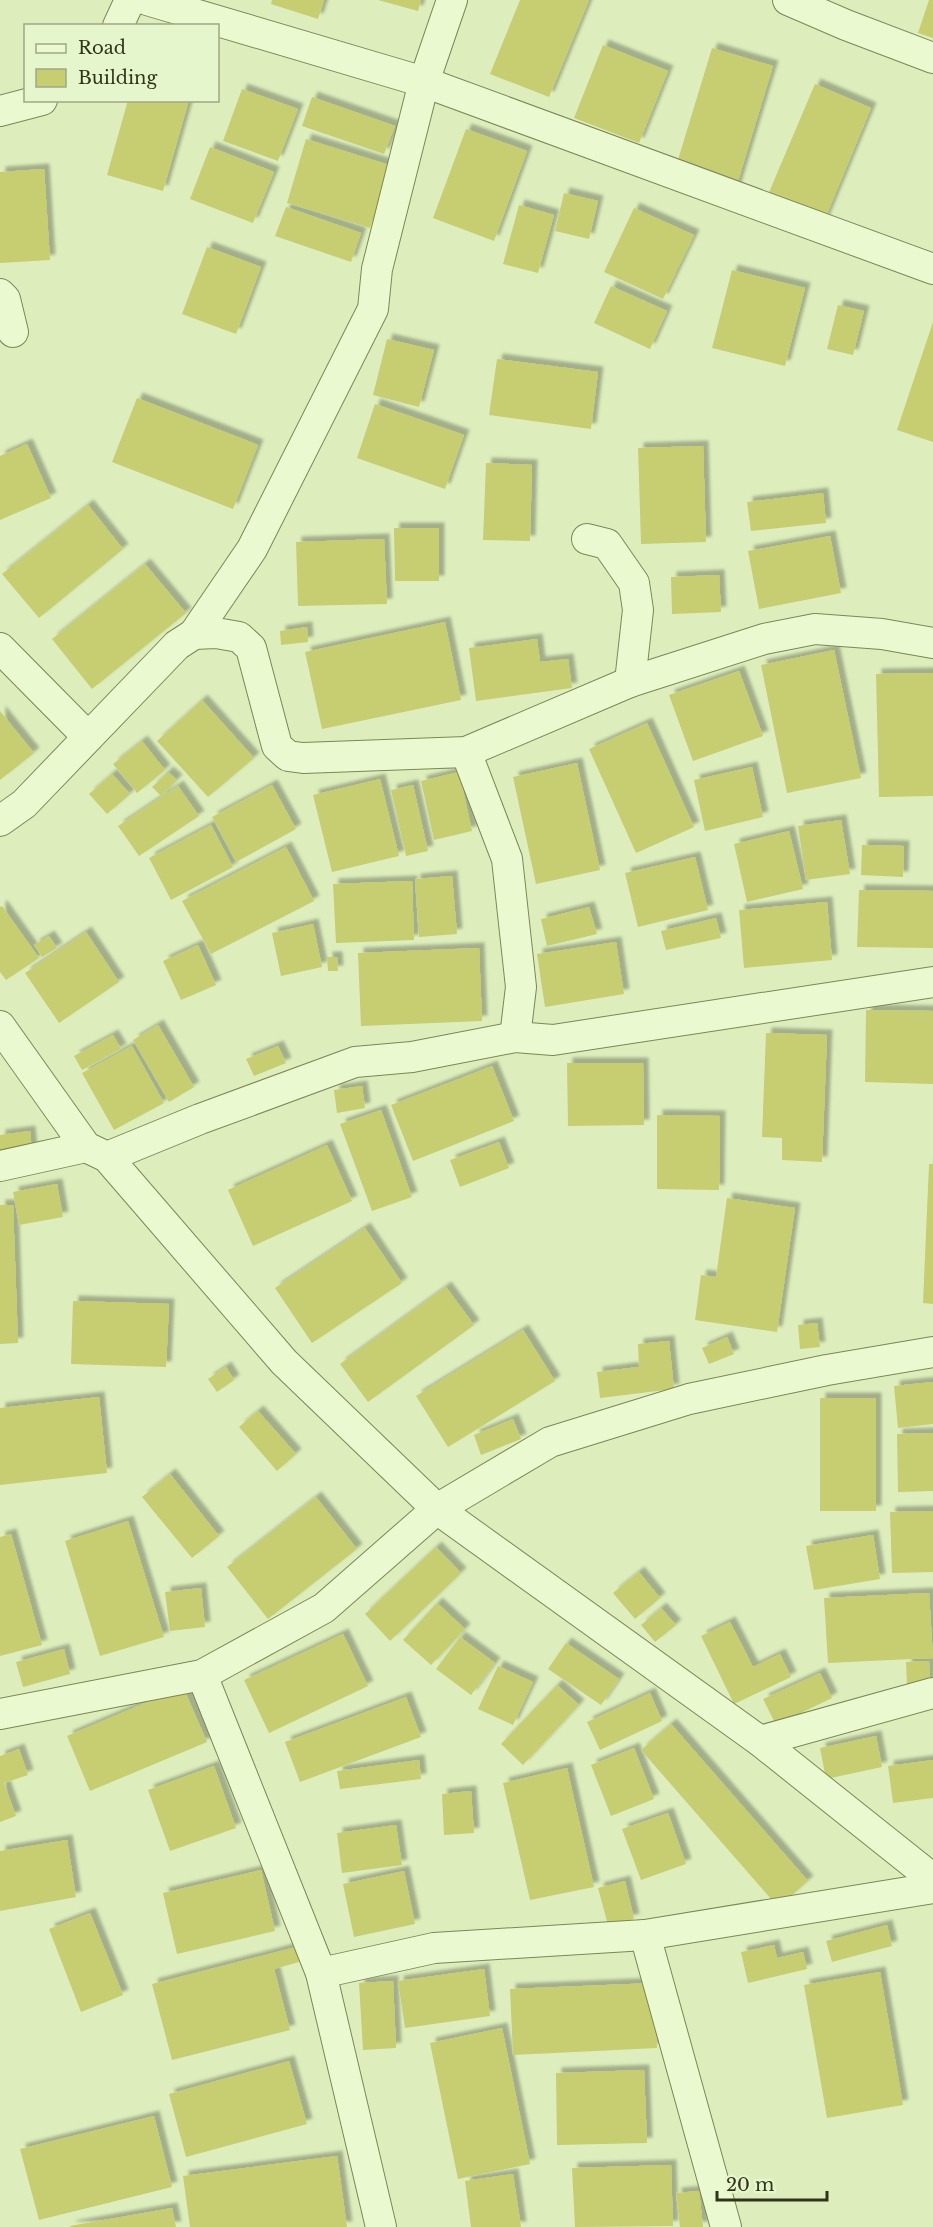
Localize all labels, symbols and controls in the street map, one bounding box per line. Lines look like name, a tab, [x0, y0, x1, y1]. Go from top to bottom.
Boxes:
legend	[24, 24, 219, 102]
text: Road	[78, 37, 126, 59]
text: Building	[78, 67, 157, 89]
scale bar	[717, 2164, 826, 2202]
text: 20 m	[726, 2174, 774, 2196]

